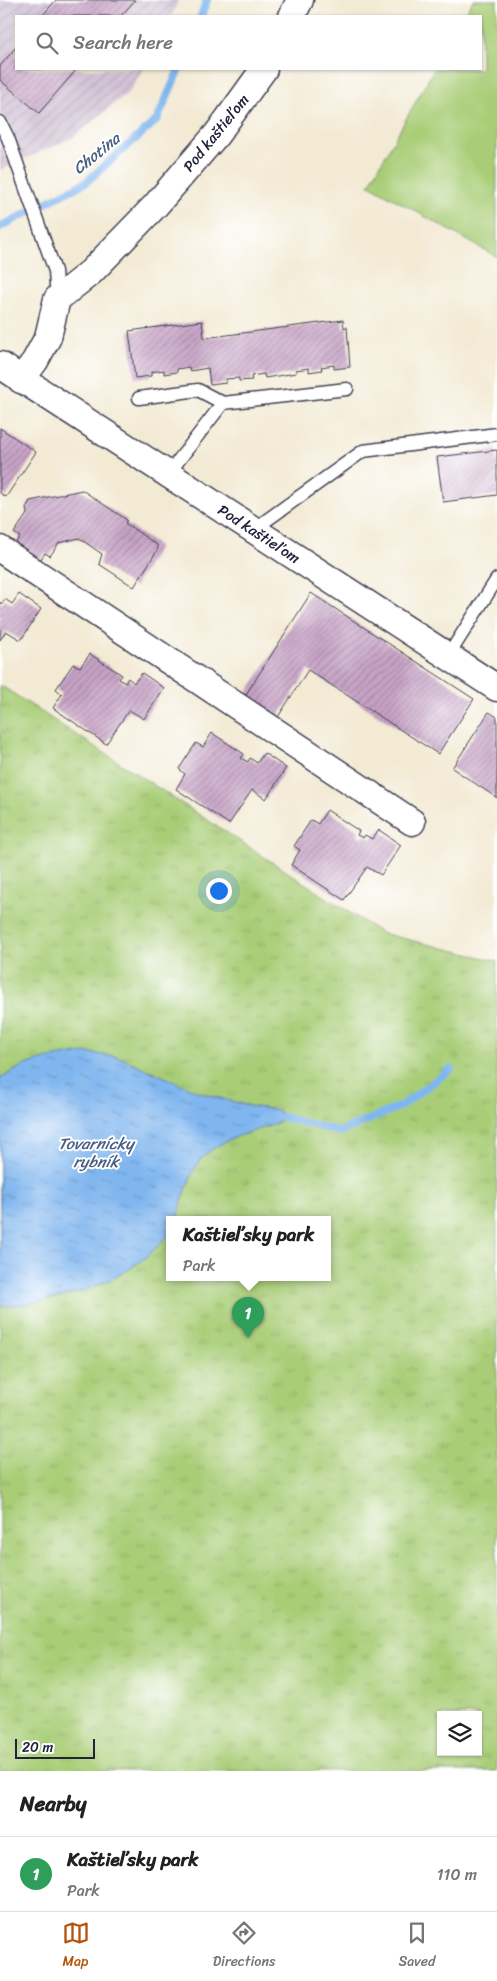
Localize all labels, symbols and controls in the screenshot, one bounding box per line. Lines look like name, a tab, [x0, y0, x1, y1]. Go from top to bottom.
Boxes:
search box	[15, 15, 482, 70]
text: Search here	[73, 26, 173, 59]
icon: search	[33, 29, 61, 57]
street label: Pod kaštieľom	[176, 88, 256, 178]
water label: Chotina	[66, 124, 128, 182]
street label: Pod kaštieľom	[212, 497, 306, 571]
your location	[206, 878, 232, 904]
water label: Tovarnícky rybník	[58, 1129, 136, 1176]
popup	[166, 1216, 331, 1281]
text: Kaštieľsky park	[183, 1218, 314, 1251]
text: Park	[183, 1251, 216, 1280]
pin: 1	[232, 1297, 264, 1338]
map controls	[437, 1711, 482, 1756]
button: layers	[437, 1711, 482, 1756]
text: 20 m	[22, 1735, 53, 1760]
scale bar	[15, 1736, 95, 1759]
text: Nearby	[20, 1785, 86, 1823]
text: Kaštieľsky park	[67, 1843, 198, 1876]
text: 1	[33, 1860, 39, 1889]
text: 110 m	[437, 1860, 477, 1889]
text: Park	[67, 1876, 100, 1905]
tab: Map	[62, 1919, 90, 1974]
tab: Directions	[213, 1919, 275, 1974]
tab: Saved	[399, 1919, 435, 1974]

